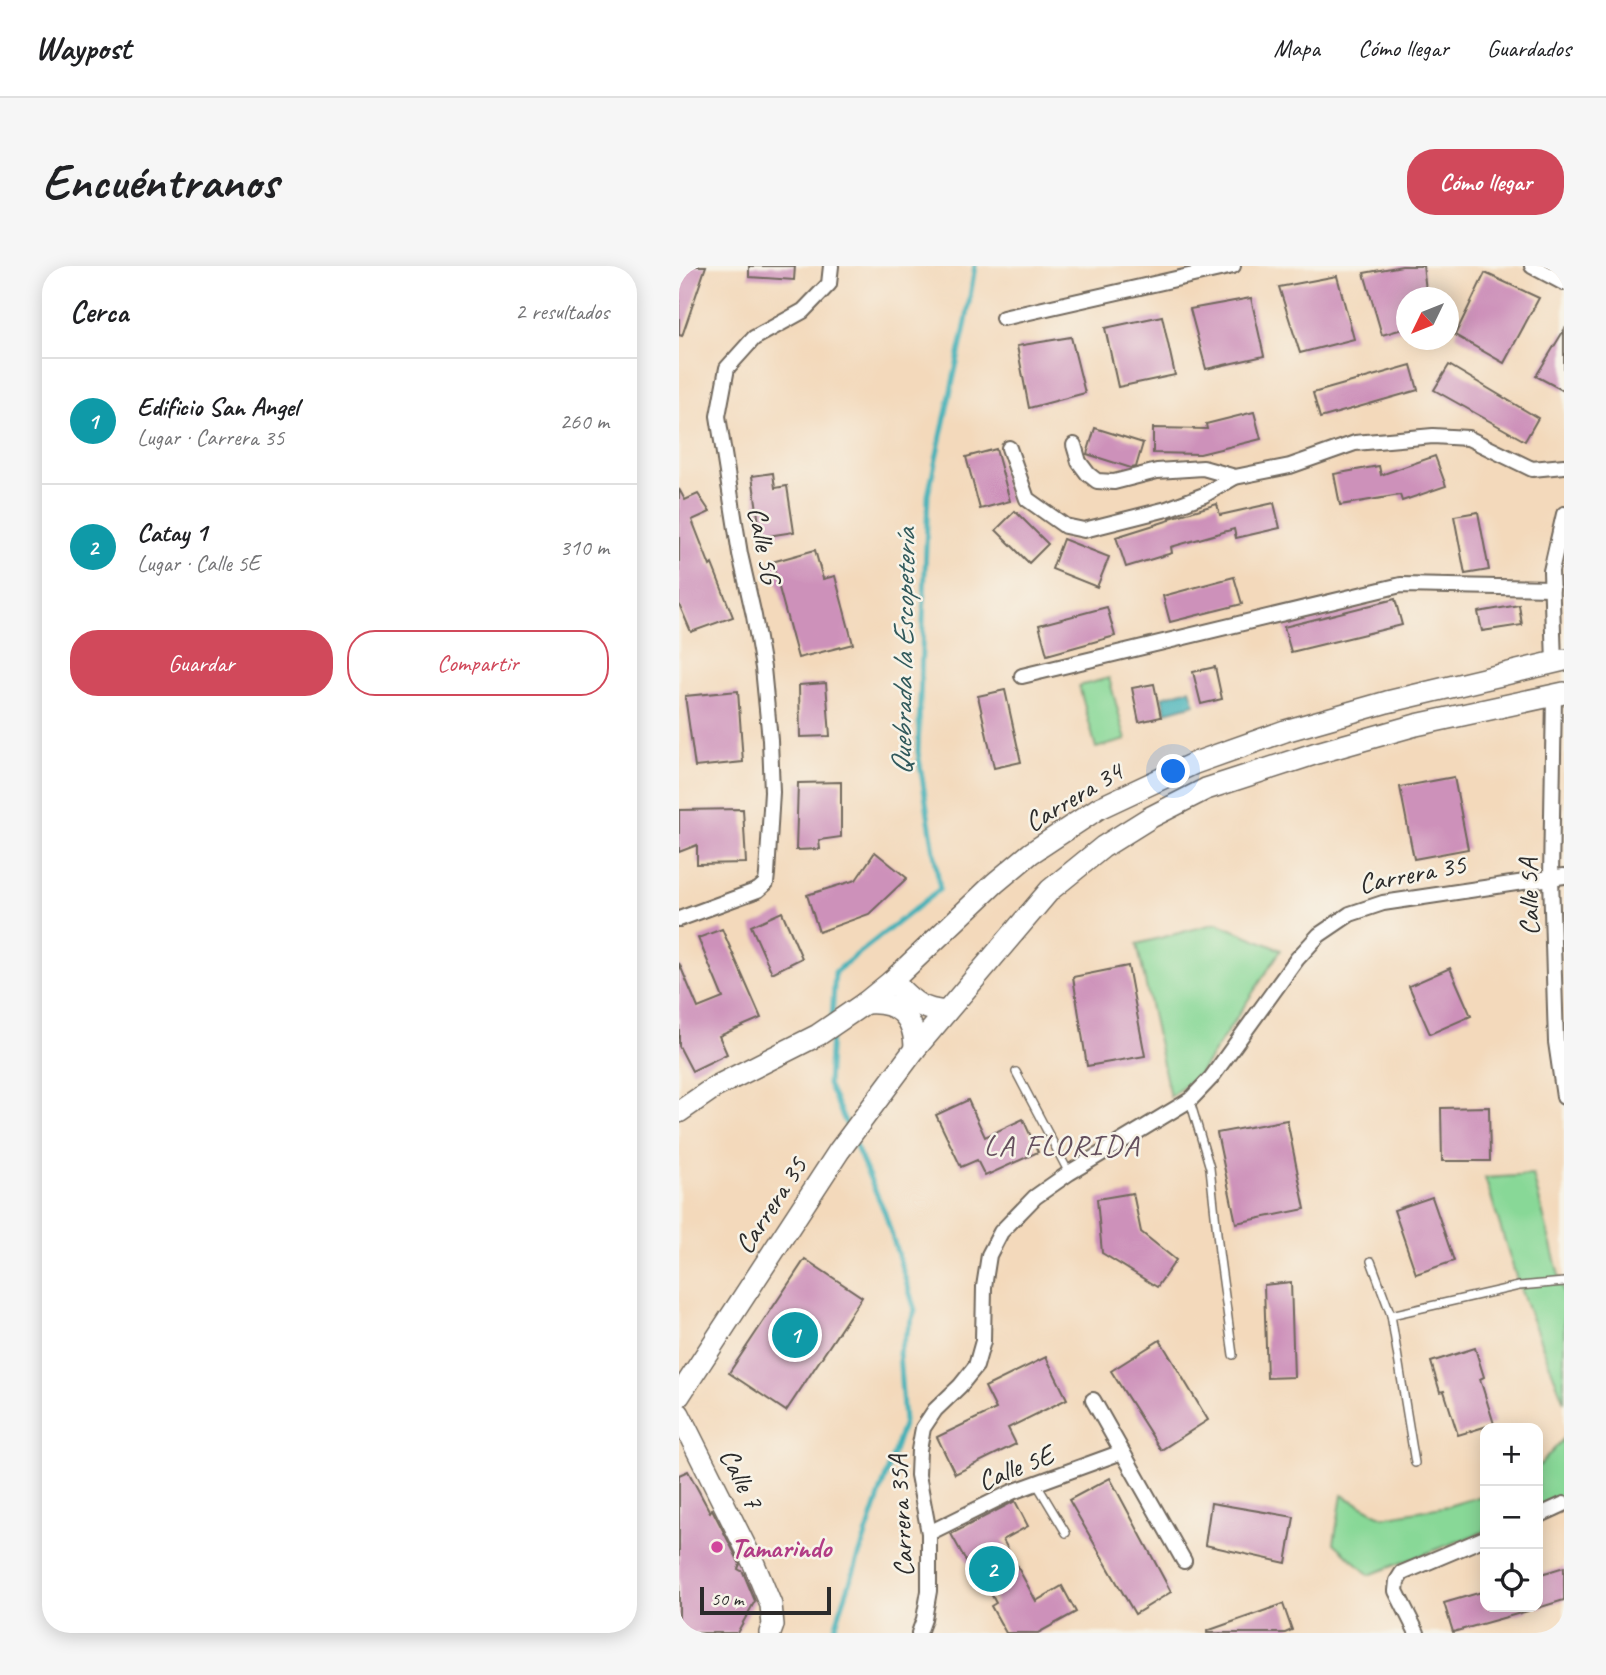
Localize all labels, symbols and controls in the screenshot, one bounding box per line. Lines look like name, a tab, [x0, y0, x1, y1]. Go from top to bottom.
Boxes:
text: Waypost	[35, 27, 131, 69]
text: Mapa	[1273, 33, 1320, 63]
text: Cómo llegar	[1358, 33, 1449, 63]
text: Guardados	[1487, 33, 1571, 63]
button: Cómo llegar	[1407, 149, 1564, 215]
text: Encuéntranos	[42, 151, 278, 213]
north arrow	[1396, 287, 1459, 350]
text: Cerca	[70, 293, 128, 331]
text: 2 resultados	[515, 297, 609, 326]
text: Edificio San Angel	[137, 390, 299, 423]
text: 1	[88, 407, 98, 436]
text: 260 m	[560, 407, 609, 436]
text: Lugar · Carrera 35	[137, 423, 284, 452]
street label: Calle 5G	[740, 504, 790, 590]
text: Catay 1	[137, 516, 207, 549]
water label: Quebrada la Escopetería	[882, 525, 924, 776]
text: 2	[88, 533, 98, 562]
text: 310 m	[560, 533, 609, 562]
text: Lugar · Calle 5E	[137, 549, 260, 578]
button: Guardar	[70, 630, 333, 696]
button: Compartir	[347, 630, 609, 696]
street label: Carrera 34	[1018, 752, 1131, 839]
your location	[1156, 754, 1190, 788]
street label: Carrera 35	[1356, 846, 1470, 901]
street label: Calle 5A	[1510, 856, 1547, 936]
district label: LA FLORIDA	[984, 1126, 1140, 1164]
street label: Carrera 35	[726, 1149, 815, 1260]
pin: 1	[772, 1309, 818, 1361]
map controls	[1480, 1423, 1543, 1612]
button: +	[1480, 1423, 1543, 1486]
street label: Calle 5E	[972, 1435, 1061, 1498]
street label: Calle 7	[712, 1442, 772, 1516]
street label: Carrera 35A	[880, 1452, 921, 1578]
button: −	[1480, 1486, 1543, 1549]
place label: Tamarindo	[731, 1530, 833, 1565]
marker: Tamarindo	[709, 1539, 725, 1555]
pin: 2	[969, 1543, 1015, 1595]
button: locate	[1480, 1549, 1543, 1612]
scale bar	[700, 1584, 831, 1616]
text: 50 m	[711, 1587, 743, 1611]

